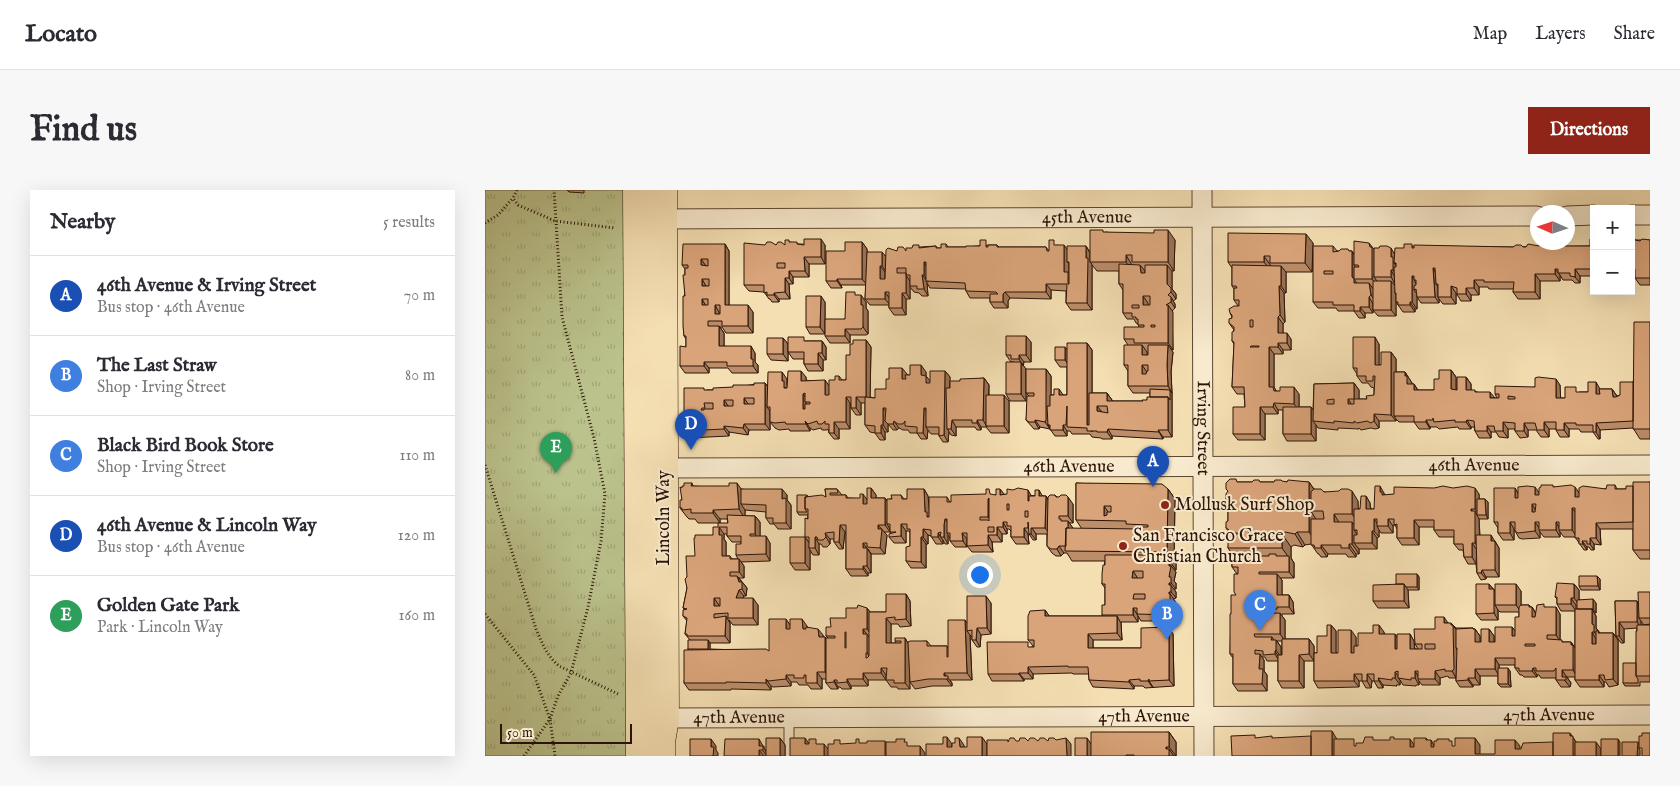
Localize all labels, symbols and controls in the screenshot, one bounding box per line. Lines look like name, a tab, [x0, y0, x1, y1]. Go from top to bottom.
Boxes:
text: Locato	[25, 19, 97, 50]
text: Map	[1473, 23, 1507, 46]
text: Layers	[1535, 23, 1586, 46]
text: Share	[1614, 23, 1655, 46]
button: Directions	[1528, 107, 1650, 154]
text: Find us	[30, 108, 137, 153]
north arrow	[1530, 205, 1575, 250]
map controls	[1590, 205, 1635, 295]
button: +	[1590, 205, 1635, 250]
street label: 45th Avenue	[1042, 206, 1132, 229]
text: Nearby	[50, 209, 115, 236]
text: 5 results	[383, 213, 435, 233]
button: −	[1590, 250, 1635, 295]
text: 46th Avenue & Irving Street	[97, 274, 316, 298]
text: A	[61, 286, 71, 306]
text: 70 m	[404, 286, 435, 306]
text: Bus stop · 46th Avenue	[97, 298, 245, 318]
text: The Last Straw	[97, 354, 217, 378]
text: B	[61, 366, 71, 386]
text: 80 m	[405, 366, 435, 386]
text: Shop · Irving Street	[97, 378, 226, 398]
street label: Irving Street	[1191, 380, 1215, 476]
pin: D	[675, 409, 707, 450]
pin: E	[540, 432, 572, 473]
text: Black Bird Book Store	[97, 434, 274, 458]
text: C	[60, 446, 72, 466]
text: 110 m	[399, 446, 435, 466]
pin: A	[1137, 446, 1169, 487]
street label: 46th Avenue	[1428, 454, 1520, 477]
street label: 46th Avenue	[1023, 455, 1115, 478]
text: Shop · Irving Street	[97, 458, 226, 478]
street label: Lincoln Way	[653, 470, 676, 566]
place label: Mollusk Surf Shop	[1175, 494, 1314, 517]
marker: Mollusk Surf Shop	[1159, 499, 1171, 511]
text: 46th Avenue & Lincoln Way	[97, 514, 317, 538]
place label: San Francisco Grace Christian Church	[1133, 525, 1284, 569]
text: D	[60, 526, 72, 546]
text: 120 m	[398, 526, 435, 546]
text: Bus stop · 46th Avenue	[97, 538, 245, 558]
marker: San Francisco Grace Christian Church	[1117, 540, 1129, 552]
your location	[967, 562, 993, 588]
pin: C	[1244, 590, 1276, 631]
text: Golden Gate Park	[97, 594, 239, 618]
pin: B	[1151, 599, 1183, 640]
text: E	[60, 606, 72, 626]
text: 160 m	[399, 606, 435, 626]
text: Park · Lincoln Way	[97, 618, 223, 638]
street label: 47th Avenue	[1503, 704, 1595, 727]
street label: 47th Avenue	[1098, 705, 1190, 728]
street label: 47th Avenue	[693, 706, 785, 729]
scale bar	[500, 721, 633, 744]
text: 50 m	[507, 724, 533, 742]

